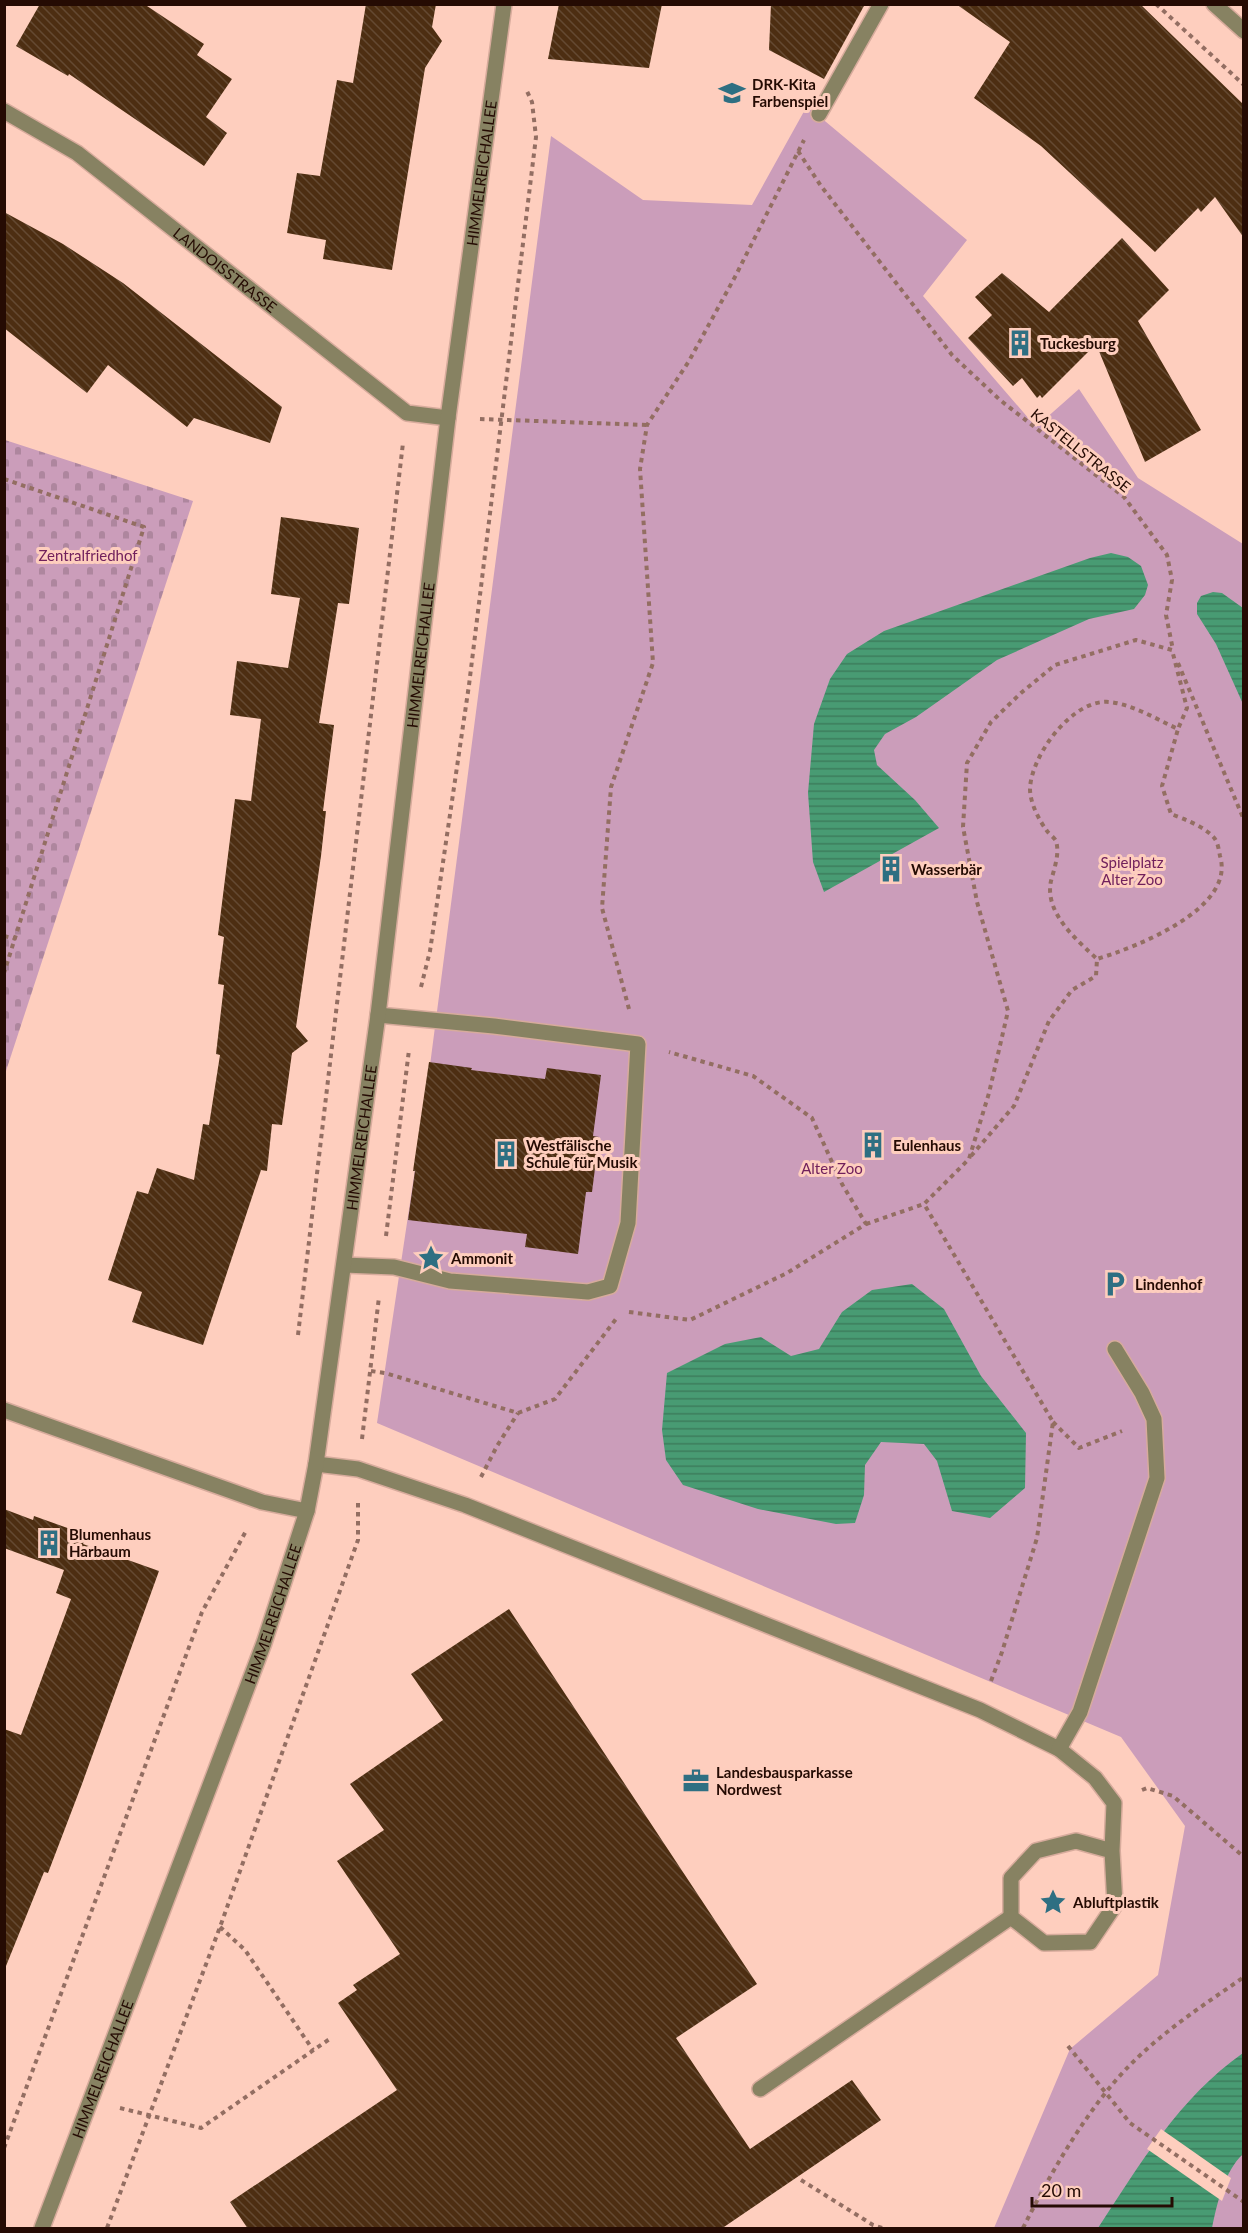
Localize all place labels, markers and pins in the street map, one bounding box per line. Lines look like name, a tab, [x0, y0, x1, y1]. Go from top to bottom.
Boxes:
place label: DRK-Kita Farbenspiel	[752, 75, 828, 110]
school or university icon: DRK-Kita Farbenspiel	[717, 78, 747, 108]
building icon: Tuckesburg	[1005, 328, 1035, 358]
place label: Tuckesburg	[1040, 334, 1116, 352]
building icon: Wasserbär	[876, 854, 906, 884]
place label: Wasserbär	[911, 860, 982, 878]
building icon: Eulenhaus	[858, 1130, 888, 1160]
place label: Westfälische Schule für Musik	[526, 1136, 638, 1171]
place label: Eulenhaus	[893, 1136, 962, 1154]
building icon: Westfälische Schule für Musik	[491, 1139, 521, 1169]
place icon: Ammonit	[416, 1243, 446, 1273]
place label: Ammonit	[450, 1249, 513, 1267]
parking icon: Lindenhof	[1100, 1269, 1130, 1299]
place label: Lindenhof	[1135, 1275, 1203, 1293]
place label: Blumenhaus Harbaum	[69, 1525, 152, 1560]
building icon: Blumenhaus Harbaum	[34, 1528, 64, 1558]
place label: Landesbausparkasse Nordwest	[716, 1763, 853, 1798]
office icon: Landesbausparkasse Nordwest	[681, 1766, 711, 1796]
place icon: Abluftplastik	[1038, 1887, 1068, 1917]
place label: Abluftplastik	[1072, 1893, 1160, 1911]

